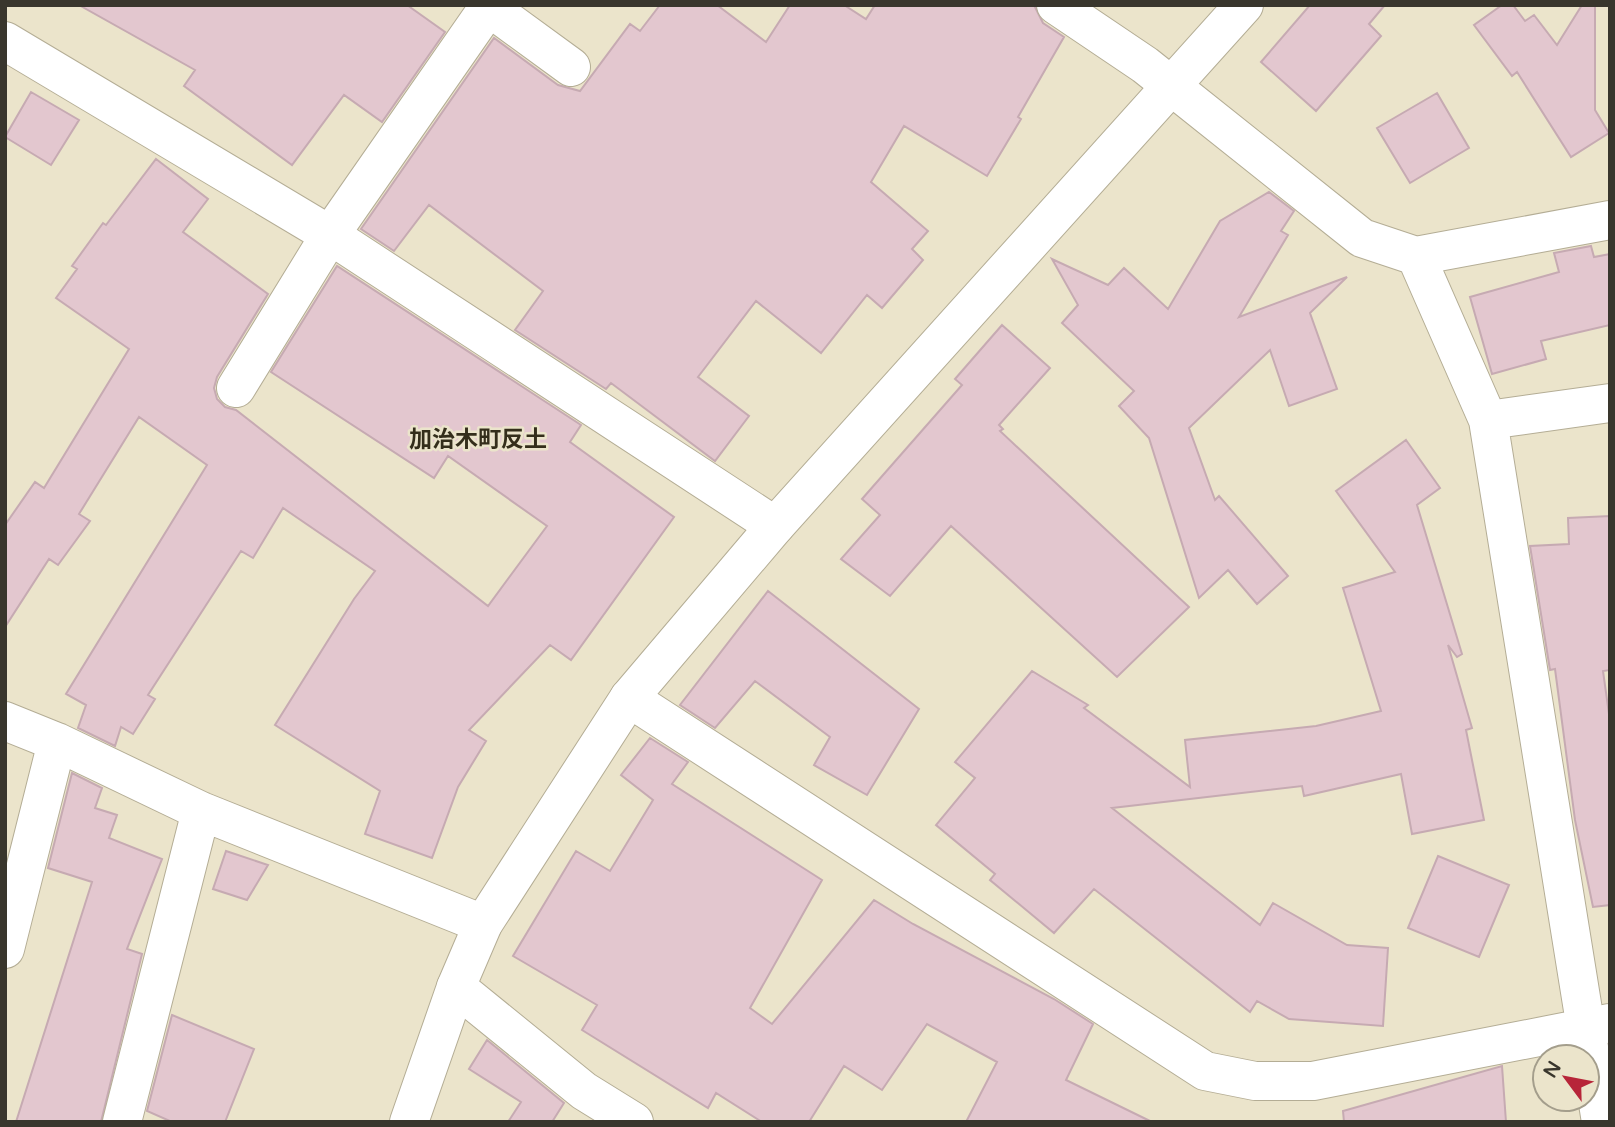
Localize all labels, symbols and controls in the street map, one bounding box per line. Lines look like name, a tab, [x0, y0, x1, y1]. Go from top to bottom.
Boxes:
district label: 加治木町反土	[409, 426, 547, 454]
north arrow	[1531, 1043, 1601, 1113]
text: N	[1539, 1057, 1566, 1082]

